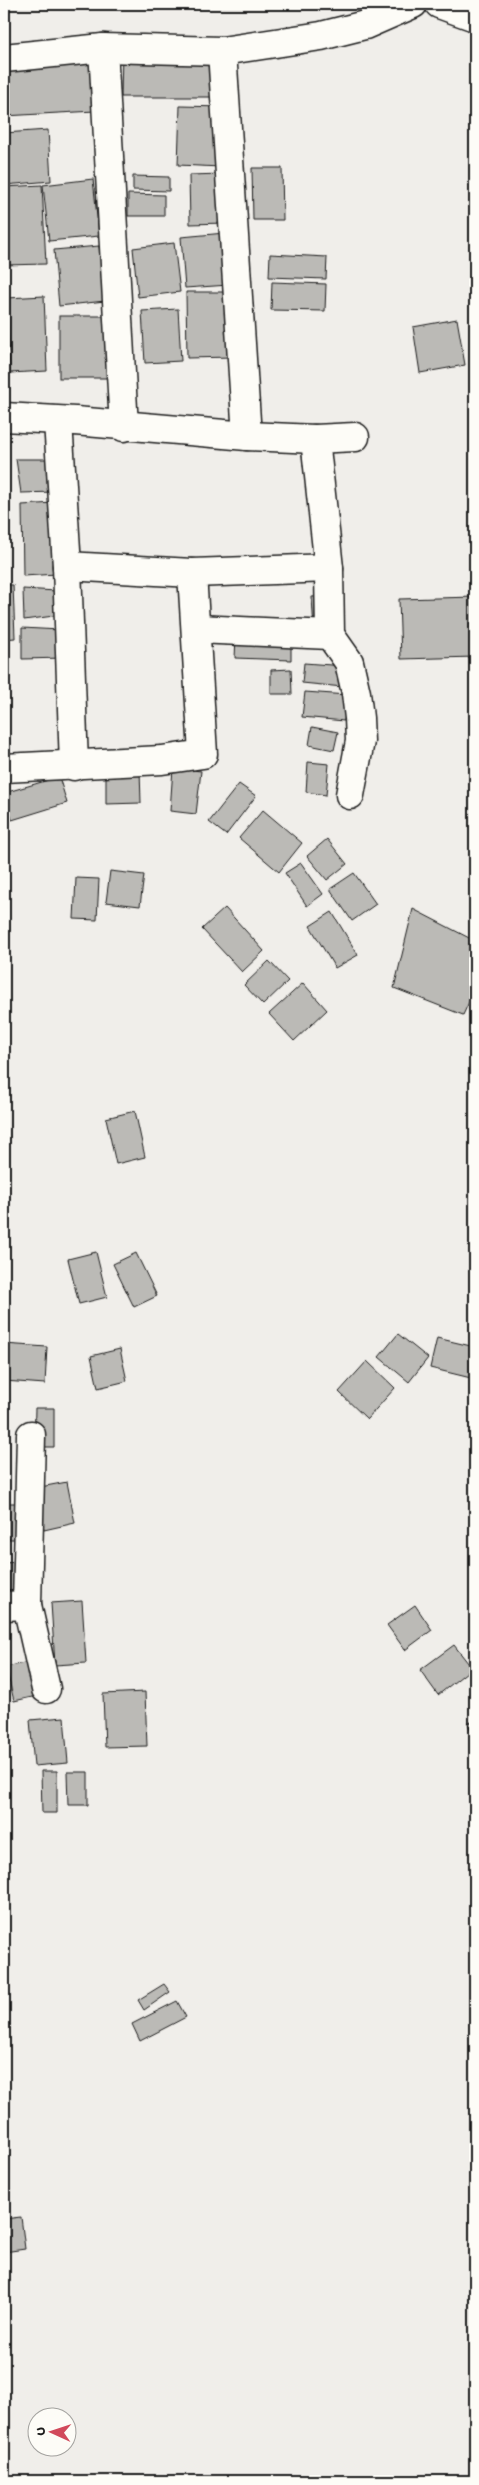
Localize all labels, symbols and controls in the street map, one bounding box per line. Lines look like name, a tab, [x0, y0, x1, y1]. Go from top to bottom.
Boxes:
north arrow	[28, 2408, 78, 2458]
text: U	[33, 2427, 50, 2436]

